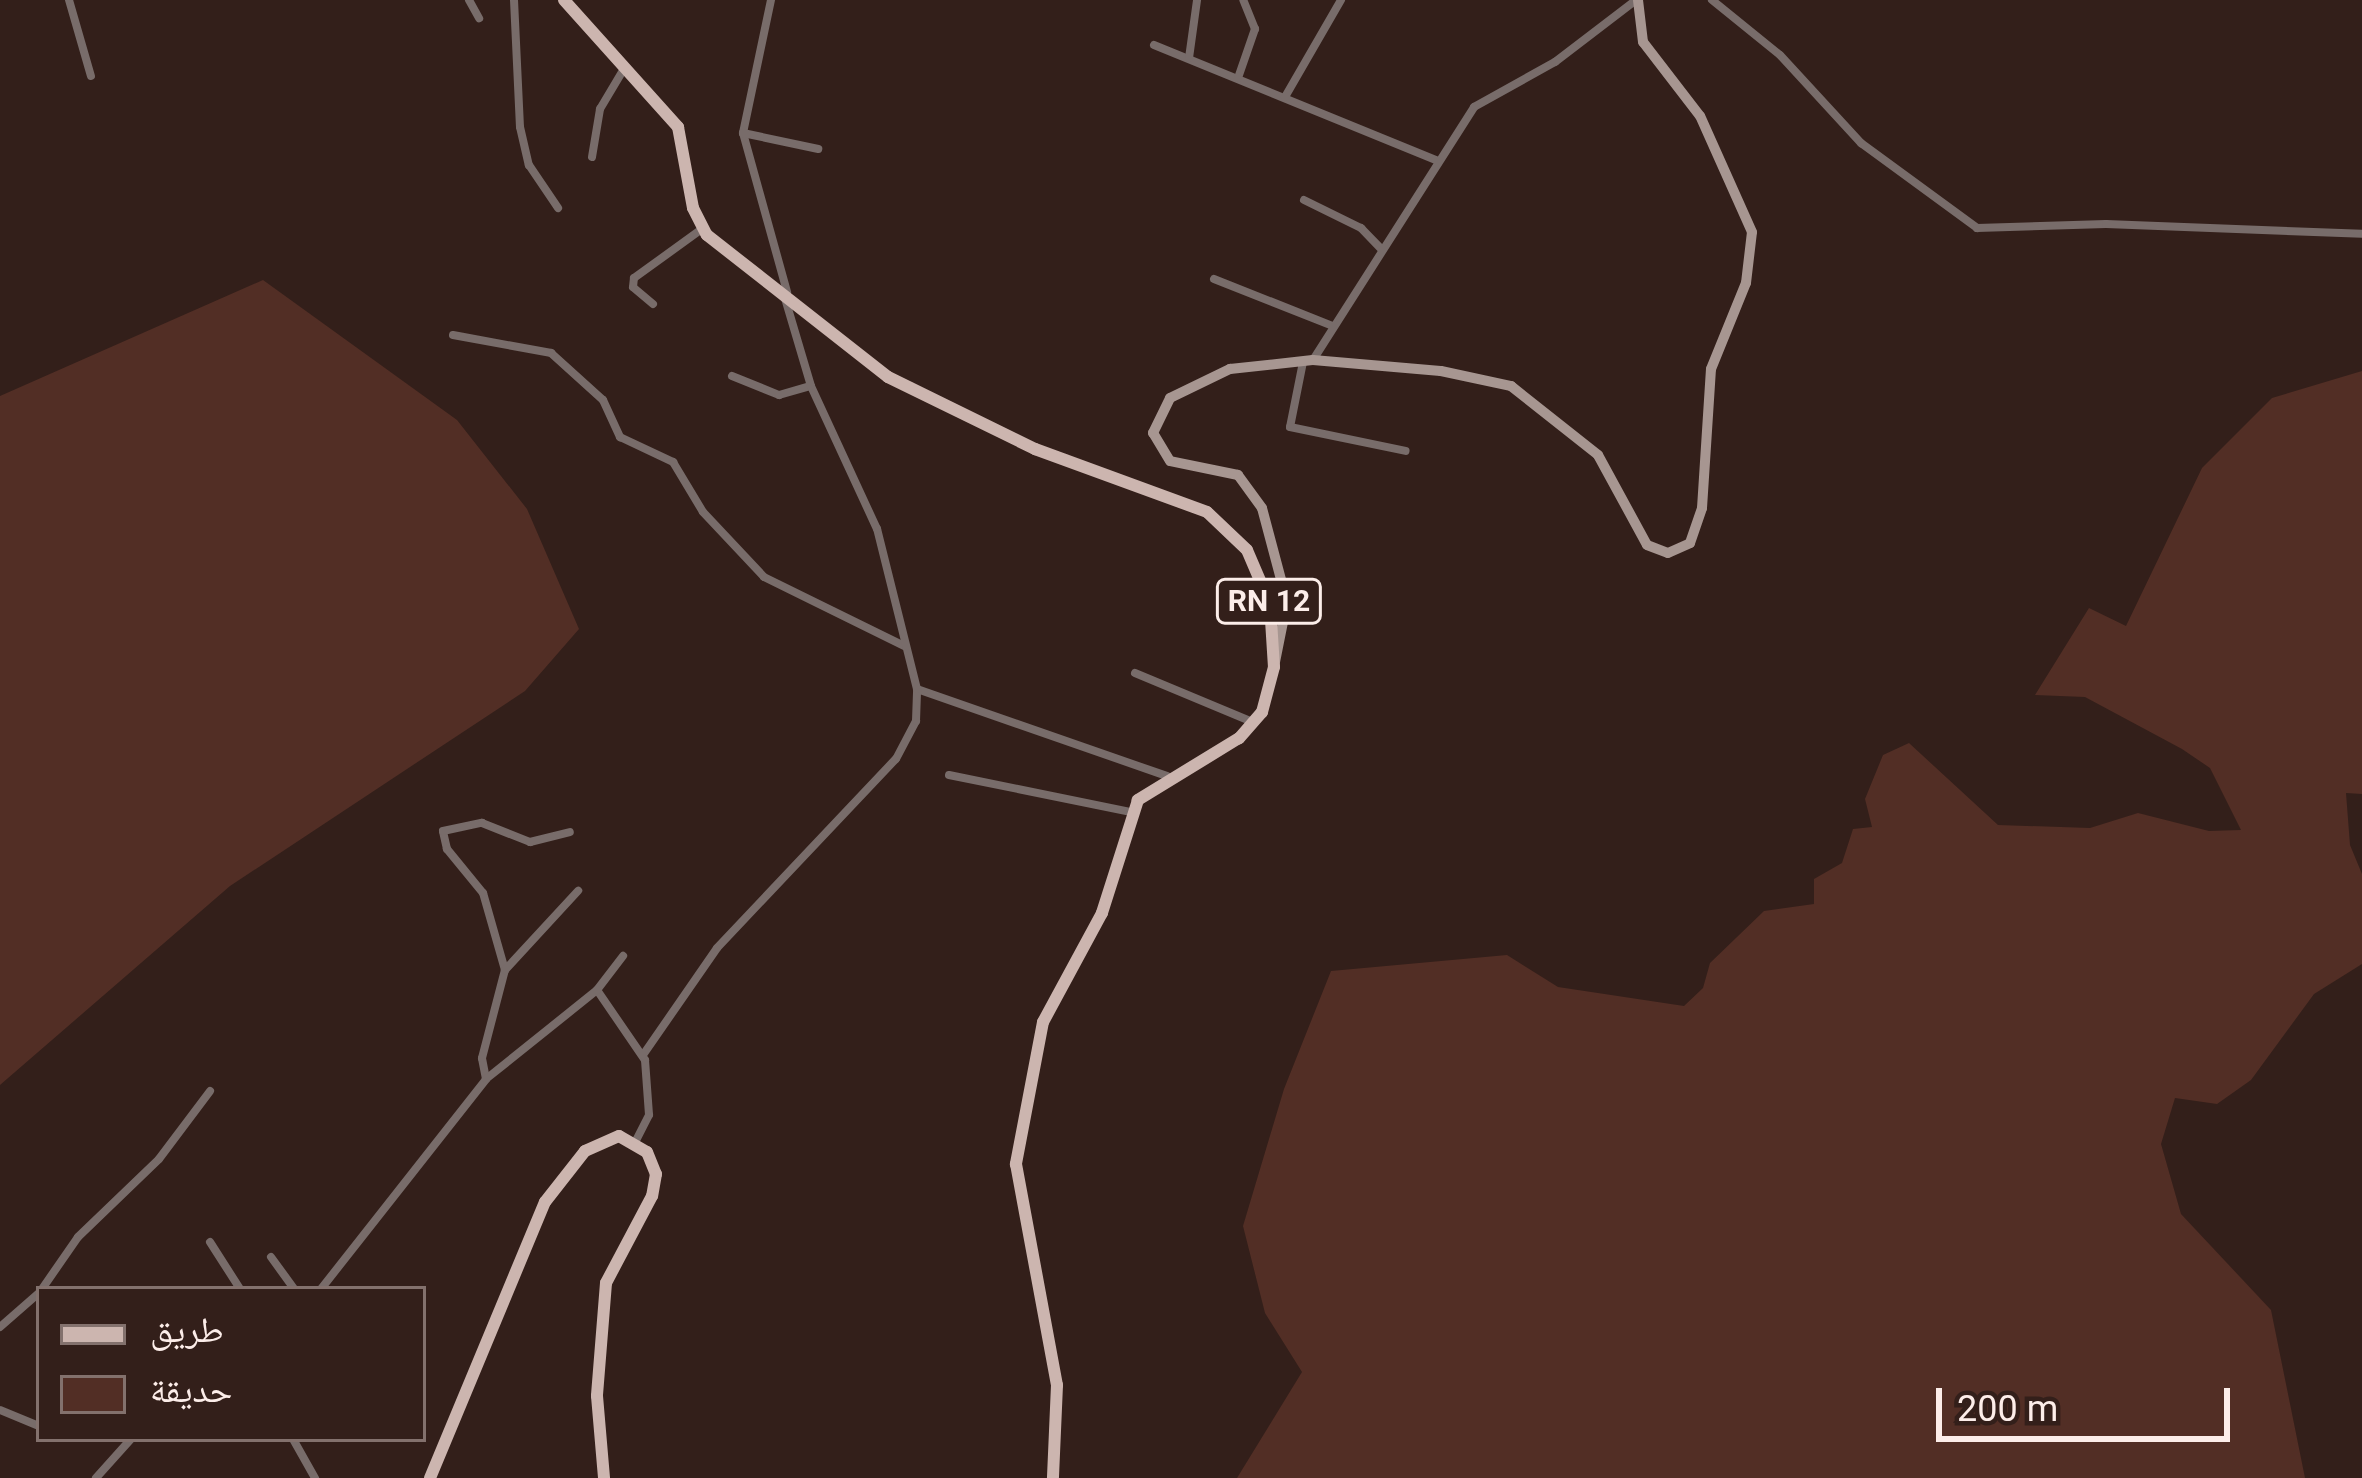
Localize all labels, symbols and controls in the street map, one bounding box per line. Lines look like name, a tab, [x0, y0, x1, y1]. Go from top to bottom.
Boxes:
road number: RN 12	[1215, 577, 1323, 625]
legend	[36, 1286, 426, 1442]
text: طريق	[150, 1309, 224, 1351]
scale bar	[1942, 1364, 2236, 1438]
text: حديقة	[150, 1369, 233, 1411]
text: 200 m	[1957, 1388, 2058, 1430]

